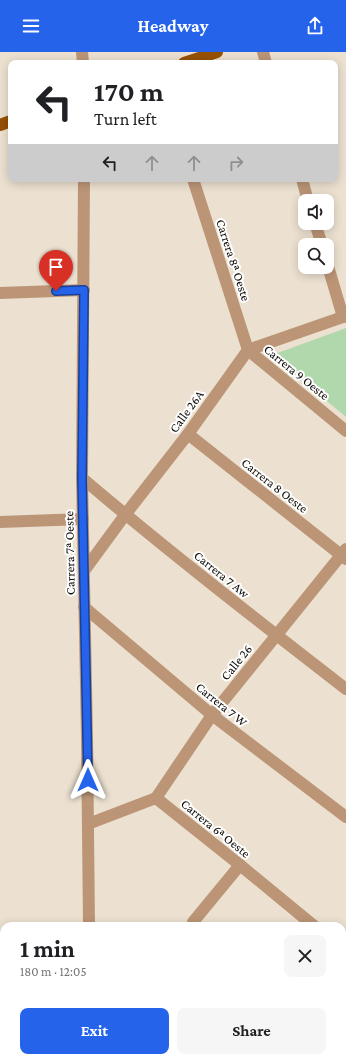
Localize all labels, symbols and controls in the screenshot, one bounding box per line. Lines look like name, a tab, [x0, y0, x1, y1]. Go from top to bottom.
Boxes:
icon: menu	[20, 15, 42, 37]
icon: share	[304, 15, 326, 37]
text: Headway	[138, 16, 208, 36]
icon: left	[28, 76, 80, 128]
text: 170 m	[94, 76, 164, 107]
text: Turn left	[94, 109, 157, 129]
icon: left	[99, 152, 121, 174]
icon: ahead	[141, 152, 163, 174]
icon: ahead	[183, 152, 205, 174]
icon: right	[225, 152, 247, 174]
map controls	[298, 194, 334, 274]
button: sound	[298, 194, 334, 230]
street label: Carrera 8ª Oeste	[213, 217, 254, 303]
button: search	[298, 238, 334, 274]
pin	[39, 250, 73, 291]
icon: arrive	[45, 256, 67, 278]
street label: Carrera 9 Oeste	[261, 342, 333, 403]
street label: Calle 26A	[166, 387, 207, 435]
street label: Carrera 8 Oeste	[239, 455, 311, 516]
street label: Carrera 7ª Oeste	[61, 511, 78, 595]
street label: Carrera 7 Aw	[191, 548, 252, 601]
street label: Calle 26	[218, 642, 255, 683]
street label: Carrera 7 W	[193, 679, 250, 730]
position arrow	[67, 759, 109, 801]
street label: Carrera 6ª Oeste	[178, 796, 254, 861]
text: 1 min	[20, 935, 75, 962]
button: close	[284, 935, 326, 977]
text: 180 m · 12:05	[20, 964, 87, 979]
button: Exit	[20, 1008, 169, 1054]
button: Share	[177, 1008, 326, 1054]

